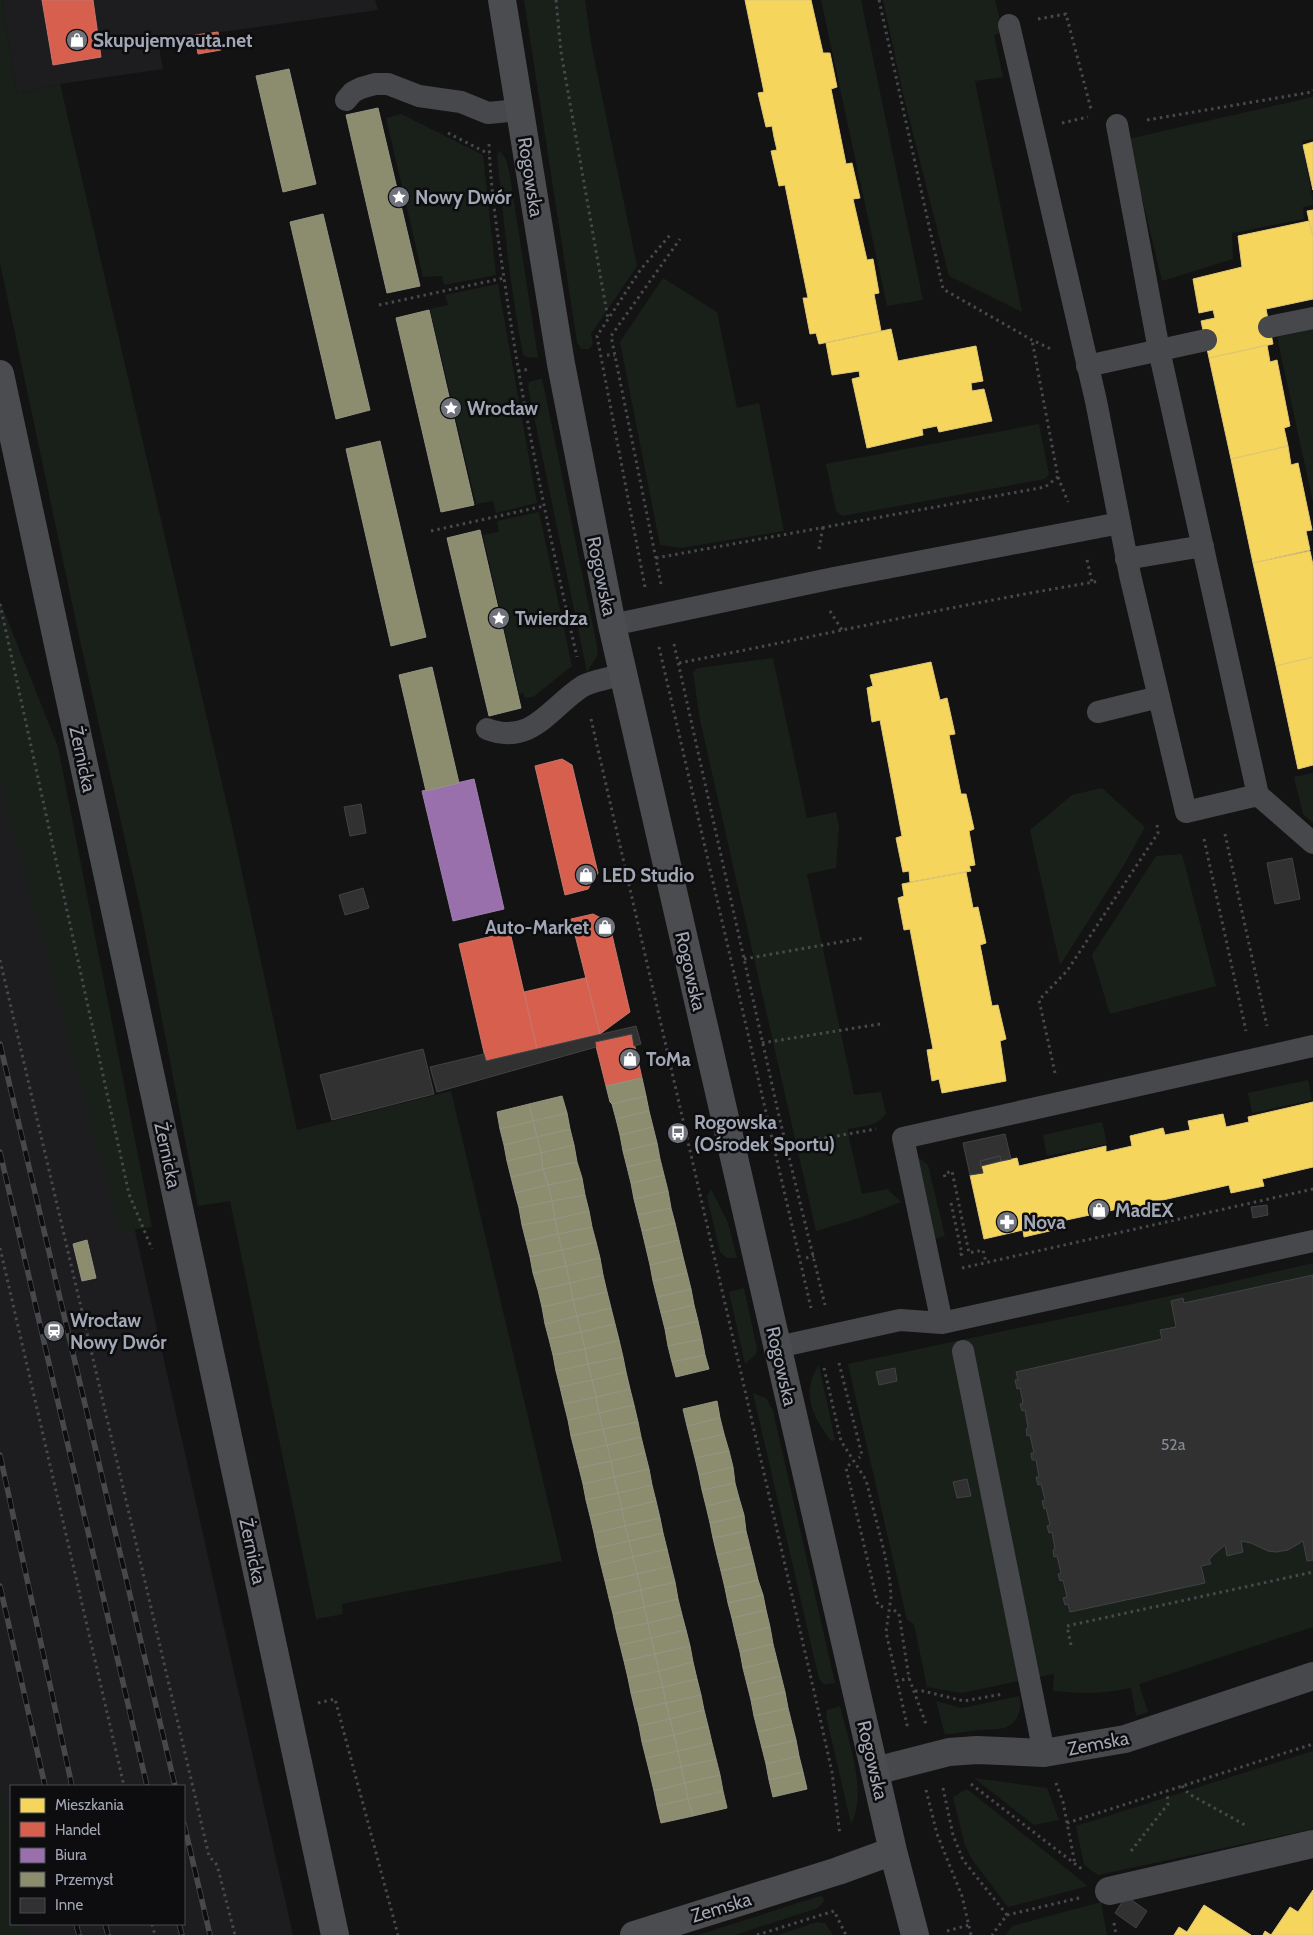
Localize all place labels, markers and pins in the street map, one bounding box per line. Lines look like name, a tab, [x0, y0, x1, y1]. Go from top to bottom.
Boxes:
shop icon: Skupujemyauta.net	[65, 28, 89, 52]
place label: Skupujemyauta.net	[93, 29, 253, 52]
place icon: Nowy Dwór	[387, 185, 411, 209]
place label: Nowy Dwór	[415, 186, 512, 209]
place icon: Wrocław	[439, 396, 463, 420]
place label: Wrocław	[467, 397, 538, 420]
place icon: Twierdza	[487, 606, 511, 630]
place label: Twierdza	[515, 607, 588, 630]
shop icon: LED Studio	[574, 863, 598, 887]
place label: LED Studio	[602, 864, 694, 887]
shop icon: Auto-Market	[593, 915, 617, 939]
place label: Auto-Market	[485, 916, 589, 939]
shop icon: ToMa	[618, 1047, 642, 1071]
place label: ToMa	[646, 1048, 691, 1071]
place label: Rogowska (Ośrodek Sportu)	[694, 1111, 835, 1156]
bus stop icon: Rogowska (Ośrodek Sportu)	[666, 1121, 690, 1145]
shop icon: MadEX	[1087, 1198, 1111, 1222]
place label: MadEX	[1115, 1199, 1174, 1222]
pharmacy icon: Nova	[995, 1210, 1019, 1234]
place label: Nova	[1023, 1211, 1066, 1234]
place label: Wrocław Nowy Dwór	[70, 1309, 167, 1354]
station icon: Wrocław Nowy Dwór	[42, 1319, 66, 1343]

